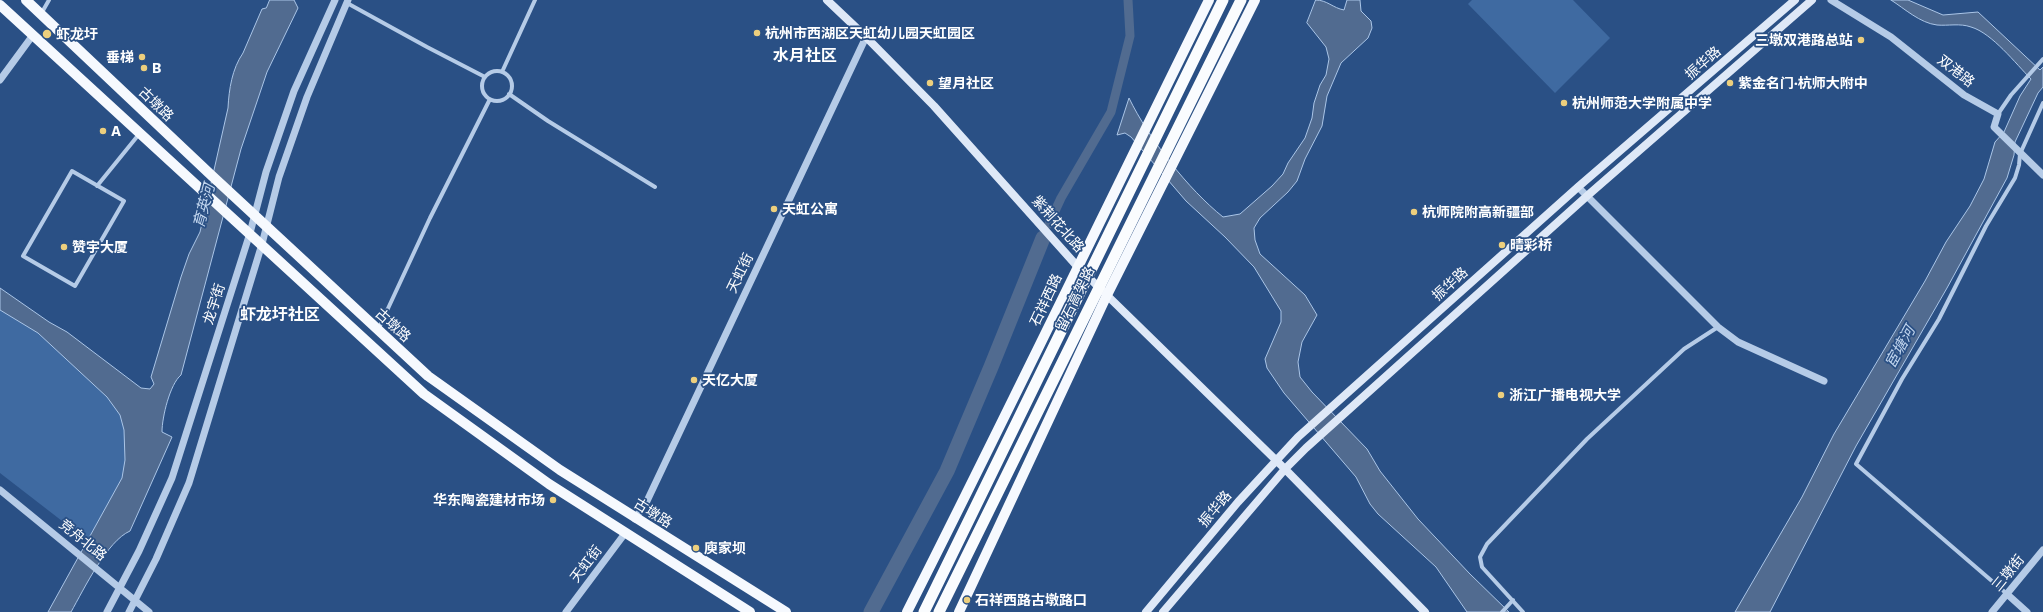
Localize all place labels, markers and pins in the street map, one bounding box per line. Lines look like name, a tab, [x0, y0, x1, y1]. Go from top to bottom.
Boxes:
place label: 杭州市西湖区天虹幼儿园天虹园区	[765, 25, 975, 41]
place label: 虾龙圩	[56, 26, 98, 42]
marker: 虾龙圩	[41, 28, 53, 40]
marker: 杭州市西湖区天虹幼儿园天虹园区	[752, 28, 762, 38]
place label: 三墩双港路总站	[1755, 32, 1853, 48]
marker: 三墩双港路总站	[1856, 35, 1866, 45]
place label: 垂梯	[106, 49, 134, 65]
marker: 垂梯	[137, 52, 147, 62]
place label: B	[152, 60, 161, 76]
marker: B	[139, 63, 149, 73]
place label: 望月社区	[938, 75, 994, 91]
place label: 紫金名门·杭师大附中	[1738, 75, 1868, 91]
marker: 望月社区	[925, 78, 935, 88]
marker: 紫金名门·杭师大附中	[1725, 78, 1735, 88]
place label: 杭州师范大学附属中学	[1572, 95, 1712, 111]
marker: 杭州师范大学附属中学	[1559, 98, 1569, 108]
place label: A	[111, 123, 121, 139]
marker: A	[98, 126, 108, 136]
place label: 天虹公寓	[782, 201, 838, 217]
marker: 天虹公寓	[769, 204, 779, 214]
place label: 杭师院附高新疆部	[1422, 204, 1534, 220]
marker: 杭师院附高新疆部	[1409, 207, 1419, 217]
place label: 晴彩桥	[1510, 237, 1552, 253]
place label: 赞宇大厦	[72, 239, 128, 255]
marker: 晴彩桥	[1497, 240, 1507, 250]
marker: 赞宇大厦	[59, 242, 69, 252]
place label: 天亿大厦	[702, 372, 758, 388]
marker: 天亿大厦	[689, 375, 699, 385]
place label: 浙江广播电视大学	[1509, 387, 1621, 403]
marker: 浙江广播电视大学	[1496, 390, 1506, 400]
place label: 华东陶瓷建材市场	[433, 492, 545, 508]
marker: 华东陶瓷建材市场	[548, 495, 558, 505]
place label: 庾家坝	[704, 540, 746, 556]
marker: 庾家坝	[691, 543, 701, 553]
place label: 石祥西路古墩路口	[975, 592, 1087, 608]
marker: 石祥西路古墩路口	[962, 595, 972, 605]

